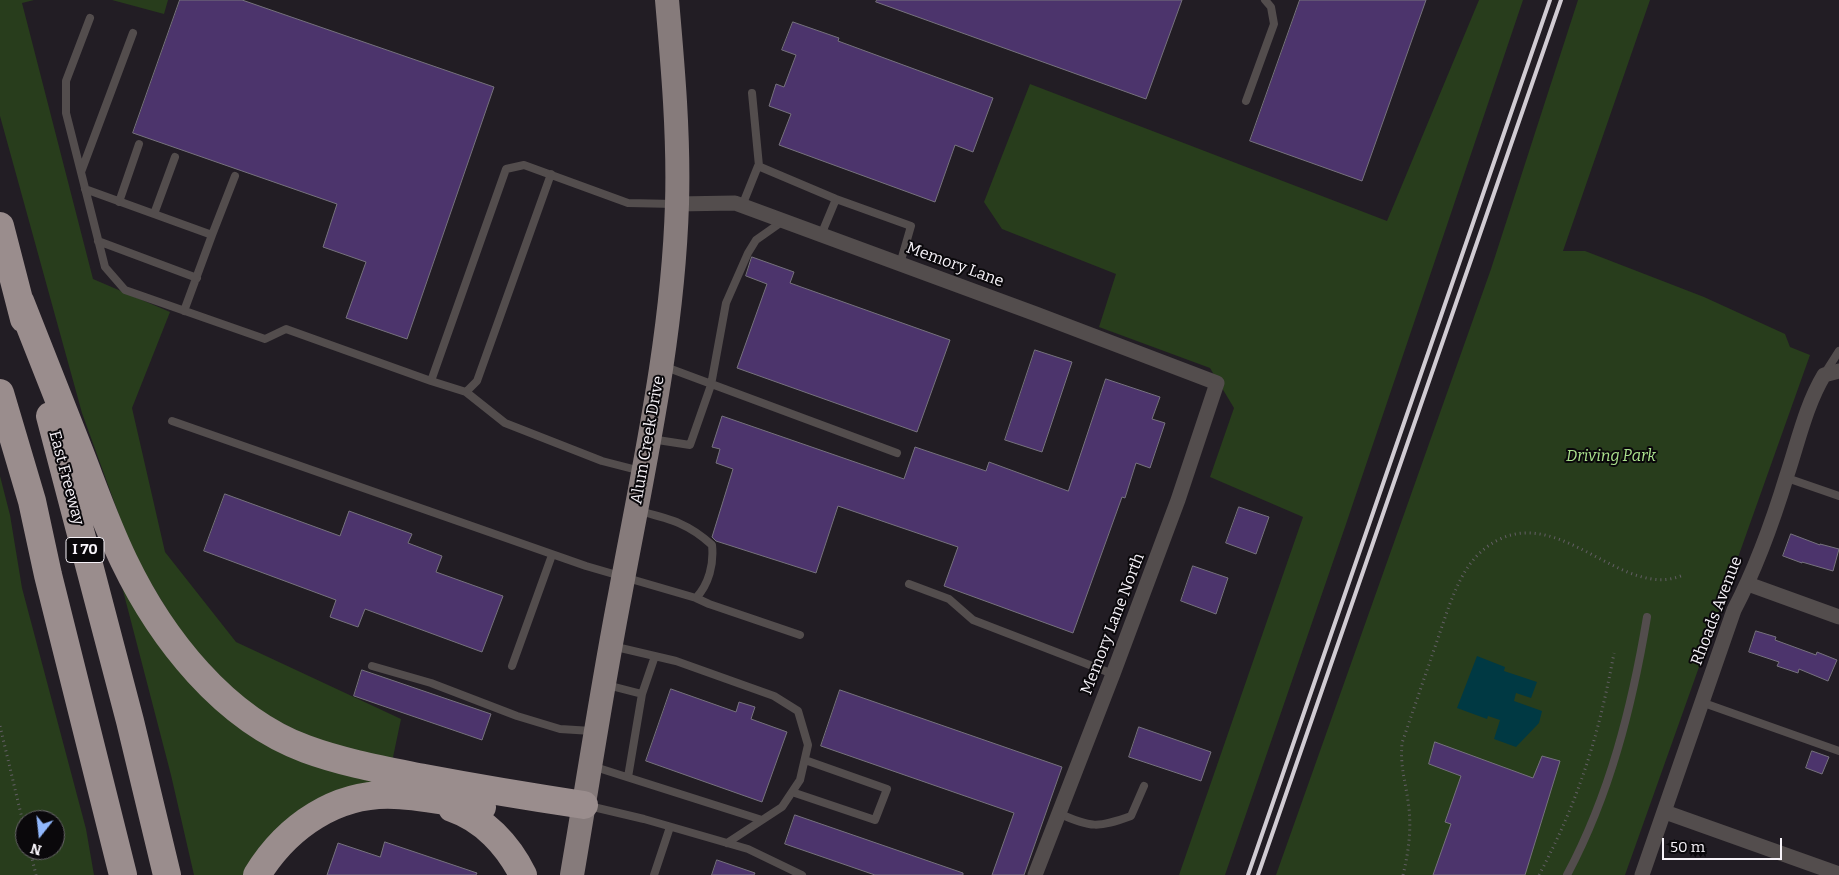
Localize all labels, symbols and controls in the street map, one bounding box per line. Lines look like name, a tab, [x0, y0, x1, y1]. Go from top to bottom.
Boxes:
street label: Memory Lane	[904, 238, 1006, 292]
street label: Alum Creek Drive	[627, 374, 669, 506]
street label: East Freeway	[44, 429, 88, 527]
park label: Driving Park	[1566, 447, 1656, 467]
road number: I 70	[66, 538, 104, 562]
street label: Memory Lane North	[1077, 551, 1149, 697]
street label: Rhoads Avenue	[1687, 554, 1747, 668]
north arrow	[15, 810, 65, 860]
scale bar	[1664, 828, 1784, 860]
text: 50 m	[1670, 838, 1705, 856]
text: N	[28, 839, 44, 859]

